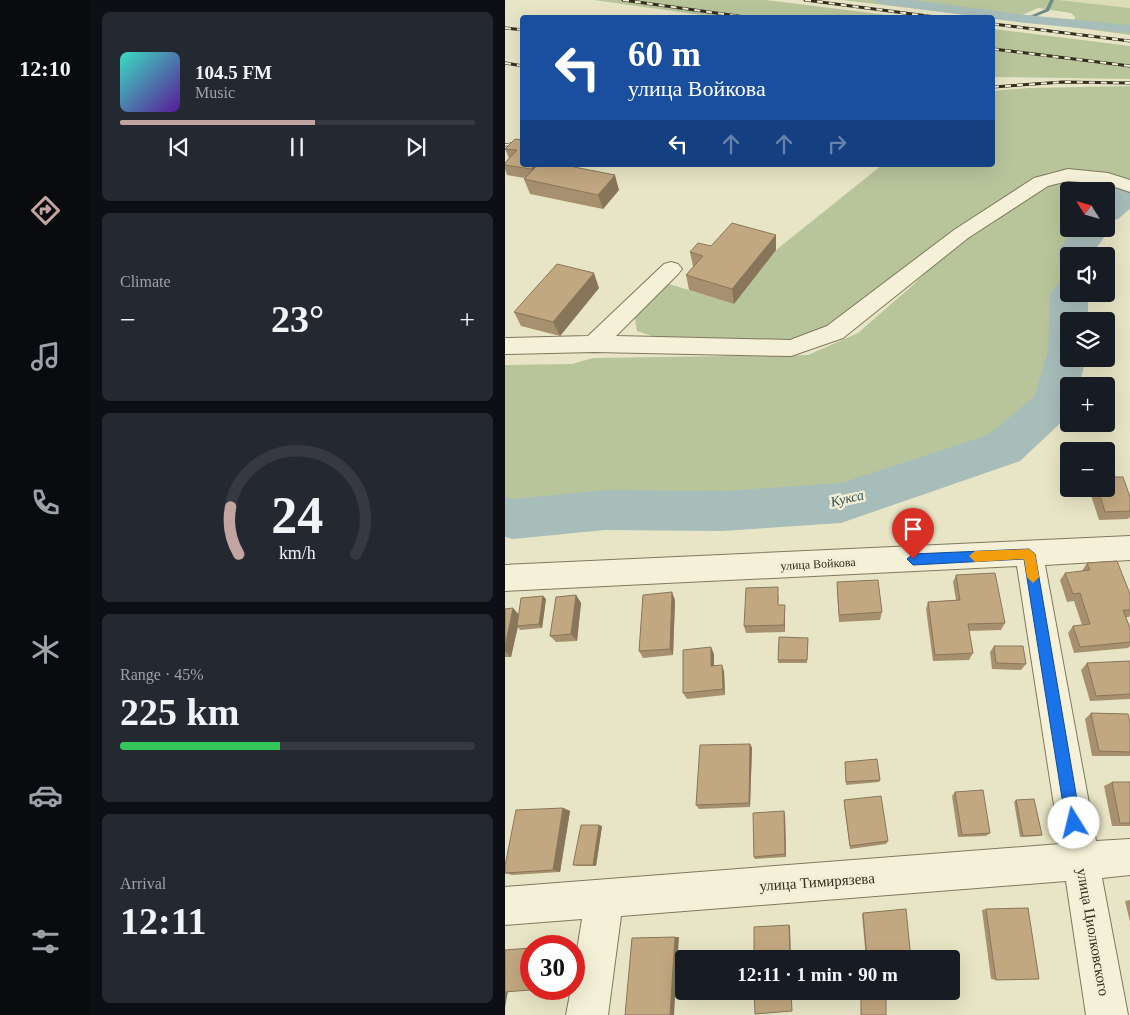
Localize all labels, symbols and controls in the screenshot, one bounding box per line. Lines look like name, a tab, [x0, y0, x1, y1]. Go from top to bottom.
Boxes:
icon: left	[545, 35, 610, 100]
text: 60 m	[628, 35, 701, 74]
text: 12:10	[19, 56, 71, 81]
text: 104.5 FM	[195, 62, 272, 83]
text: улица Войкова	[628, 76, 766, 101]
text: Music	[195, 84, 235, 101]
icon: left	[664, 130, 692, 158]
icon: ahead	[717, 130, 745, 158]
icon: ahead	[770, 130, 798, 158]
icon: right	[823, 130, 851, 158]
icon: previous	[165, 133, 193, 161]
icon: pause	[283, 133, 311, 161]
icon: next	[402, 133, 430, 161]
north arrow	[1060, 182, 1115, 238]
map controls	[1060, 182, 1115, 497]
icon: directions	[28, 193, 63, 228]
button: sound	[1060, 247, 1115, 302]
text: Climate	[120, 273, 171, 290]
text: 23°	[271, 298, 324, 340]
text: −	[120, 304, 136, 335]
text: +	[459, 304, 475, 335]
button: layers	[1060, 312, 1115, 367]
icon: music	[28, 339, 63, 374]
button: +	[1060, 377, 1115, 432]
button: −	[1060, 442, 1115, 497]
icon: phone	[28, 485, 63, 520]
text: 24	[272, 487, 324, 544]
water label: Кукса	[828, 487, 865, 510]
pin	[892, 508, 934, 559]
icon: arrive	[899, 515, 927, 543]
text: km/h	[279, 543, 316, 563]
street label: улица Войкова	[780, 555, 857, 573]
icon: climate	[28, 632, 63, 667]
text: Range · 45%	[120, 666, 204, 683]
text: 225 km	[120, 691, 239, 733]
icon: car	[28, 778, 63, 813]
position arrow	[1047, 796, 1099, 848]
street label: улица Циолковского	[1074, 867, 1112, 997]
street label: улица Тимирязева	[759, 870, 876, 894]
text: Arrival	[120, 875, 166, 892]
text: 12:11	[120, 900, 207, 942]
icon: filters	[28, 924, 63, 959]
speed limit sign: 30	[520, 935, 585, 1000]
text: 12:11 · 1 min · 90 m	[737, 964, 898, 985]

